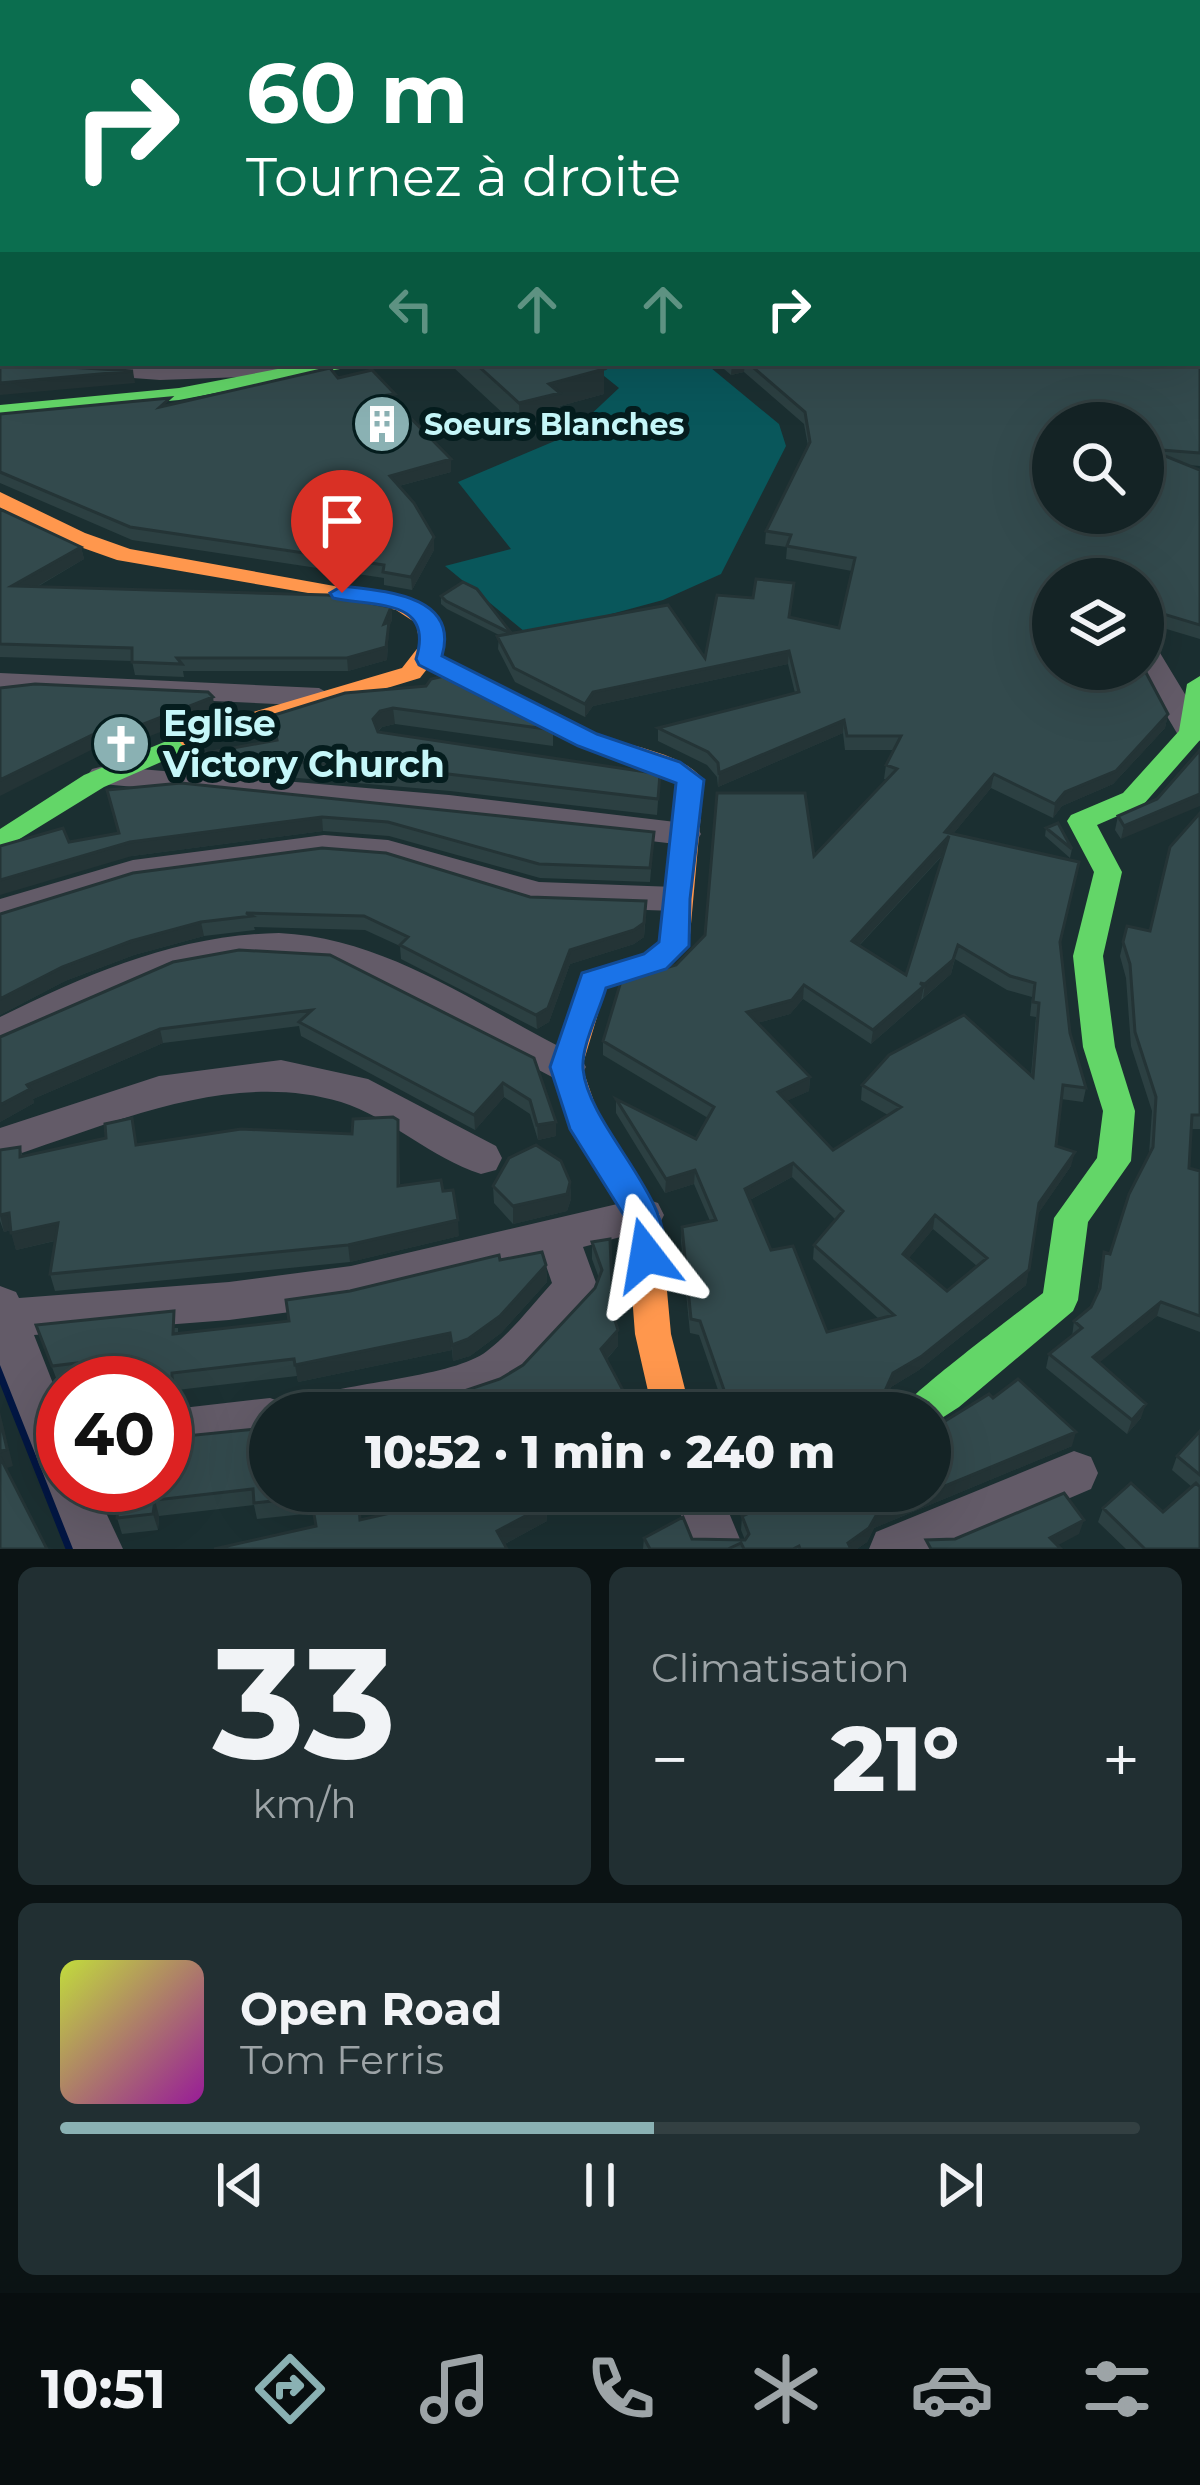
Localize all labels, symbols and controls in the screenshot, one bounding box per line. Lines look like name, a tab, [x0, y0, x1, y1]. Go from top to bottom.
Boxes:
text: 60 m	[246, 42, 468, 144]
icon: right	[48, 48, 204, 204]
text: Tournez à droite	[246, 144, 681, 210]
icon: left	[378, 276, 444, 342]
icon: ahead	[504, 276, 570, 342]
icon: ahead	[630, 276, 696, 342]
icon: right	[756, 276, 822, 342]
building icon: Soeurs Blanches	[351, 393, 413, 455]
map controls	[1032, 402, 1164, 690]
button: search	[1032, 402, 1164, 534]
place label: Soeurs Blanches	[424, 406, 684, 443]
pin	[291, 470, 393, 593]
icon: arrive	[309, 488, 375, 554]
button: layers	[1032, 558, 1164, 690]
place label: Eglise Victory Church	[162, 701, 445, 786]
church icon: Eglise Victory Church	[90, 713, 152, 775]
position arrow	[583, 1192, 709, 1318]
speed limit sign: 40	[36, 1356, 192, 1512]
text: 10:52 · 1 min · 240 m	[365, 1424, 835, 1479]
text: 33	[213, 1607, 396, 1797]
text: Climatisation	[651, 1644, 910, 1692]
text: 21°	[832, 1704, 959, 1814]
text: −	[651, 1719, 689, 1800]
text: +	[1102, 1719, 1140, 1800]
text: km/h	[252, 1780, 357, 1828]
text: Open Road	[240, 1981, 502, 2036]
text: Tom Ferris	[240, 2036, 444, 2084]
icon: previous	[207, 2152, 273, 2218]
icon: pause	[567, 2152, 633, 2218]
icon: next	[927, 2152, 993, 2218]
icon: directions	[248, 2347, 332, 2431]
icon: music	[413, 2347, 497, 2431]
icon: phone	[579, 2347, 663, 2431]
icon: climate	[744, 2347, 828, 2431]
icon: car	[910, 2347, 994, 2431]
icon: filters	[1075, 2347, 1159, 2431]
text: 10:51	[41, 2356, 166, 2422]

